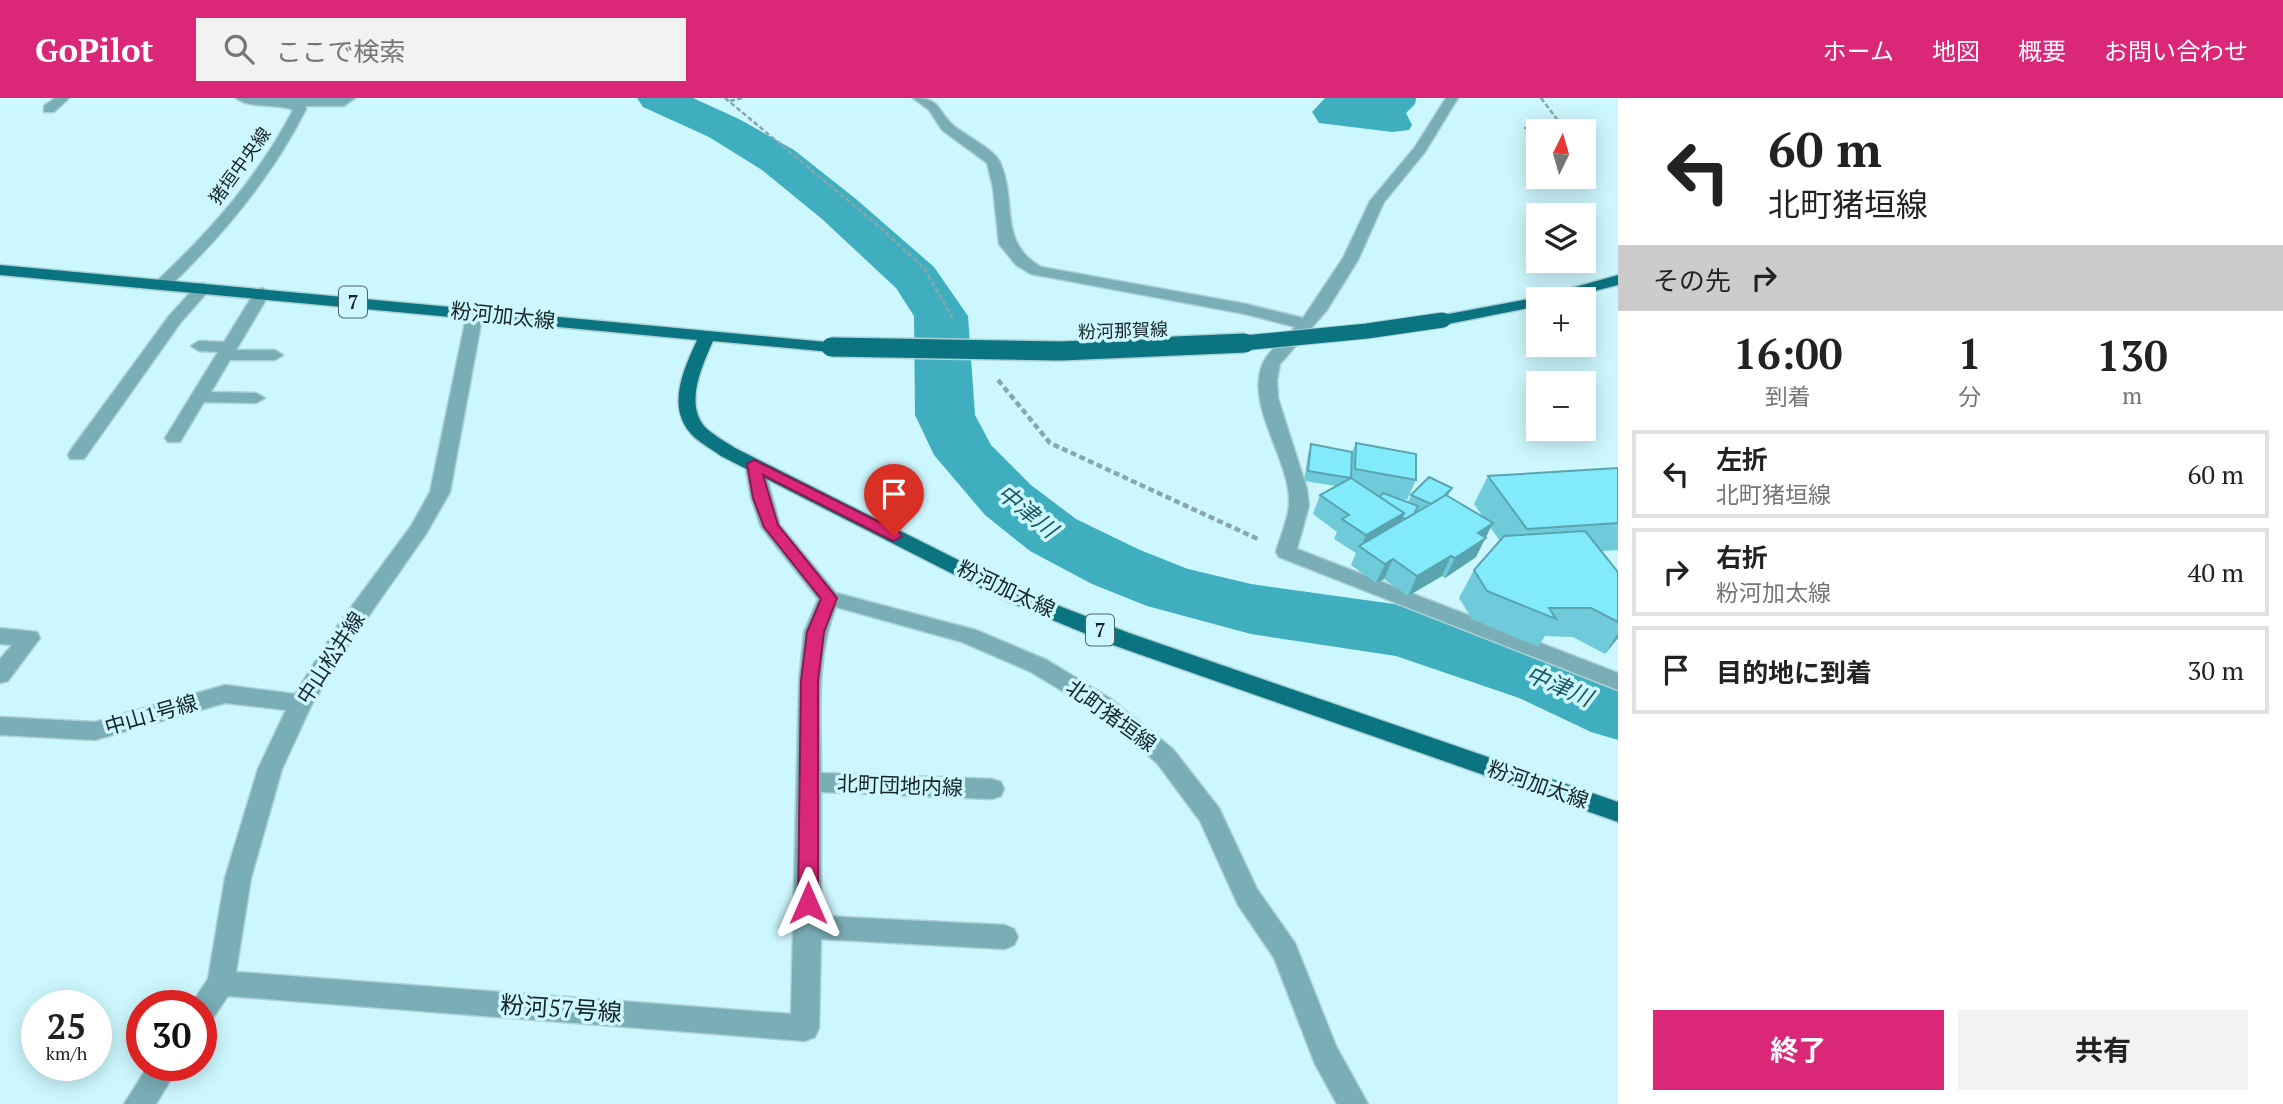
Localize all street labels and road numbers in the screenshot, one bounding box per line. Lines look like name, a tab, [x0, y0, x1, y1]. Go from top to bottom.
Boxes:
street label: 猪垣中央線	[203, 122, 275, 209]
road number: 7	[339, 286, 367, 318]
street label: 粉河加太線	[449, 296, 557, 334]
street label: 粉河那賀線	[1078, 316, 1168, 344]
street label: 粉河加太線	[953, 553, 1060, 623]
street label: 中山松井線	[290, 606, 370, 709]
road number: 7	[1086, 614, 1114, 646]
street label: 北町猪垣線	[1061, 673, 1162, 757]
street label: 中山1号線	[101, 687, 200, 741]
street label: 粉河加太線	[1484, 754, 1593, 814]
street label: 北町団地内線	[837, 769, 963, 801]
street label: 粉河57号線	[499, 988, 623, 1028]

